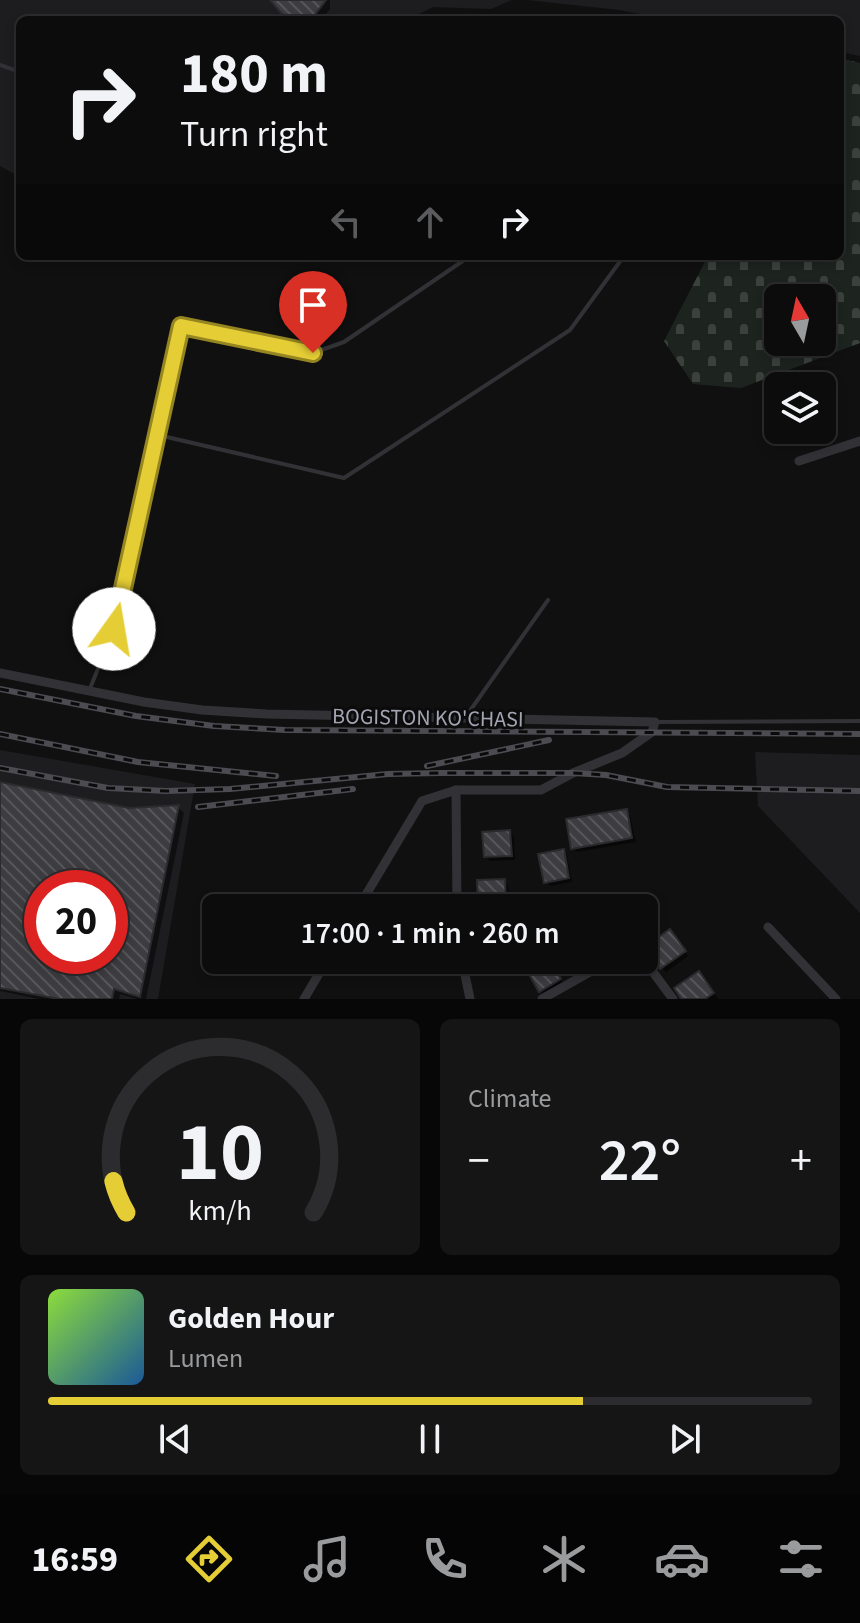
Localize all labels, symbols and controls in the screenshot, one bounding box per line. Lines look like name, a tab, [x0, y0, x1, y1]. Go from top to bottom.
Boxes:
text: 180 m	[180, 35, 328, 114]
icon: right	[48, 48, 152, 152]
text: Turn right	[180, 109, 328, 160]
icon: left	[324, 200, 368, 244]
icon: ahead	[408, 200, 452, 244]
icon: right	[492, 200, 536, 244]
pin	[279, 271, 347, 353]
icon: arrive	[291, 283, 335, 327]
north arrow	[764, 284, 836, 356]
map controls	[764, 284, 836, 444]
button: layers	[764, 372, 836, 444]
position arrow	[72, 587, 156, 671]
street label: BOGISTON KO'CHASI	[332, 700, 524, 736]
speed limit sign: 20	[24, 870, 128, 974]
text: 17:00 · 1 min · 260 m	[300, 912, 560, 955]
text: Climate	[468, 1080, 552, 1117]
text: 10	[176, 1094, 264, 1212]
text: 22°	[599, 1119, 681, 1204]
text: −	[468, 1130, 490, 1193]
text: +	[790, 1130, 812, 1193]
text: km/h	[188, 1191, 252, 1231]
text: Golden Hour	[168, 1297, 334, 1340]
text: Lumen	[168, 1340, 243, 1377]
icon: previous	[153, 1417, 197, 1461]
icon: pause	[408, 1417, 452, 1461]
icon: next	[663, 1417, 707, 1461]
icon: directions	[181, 1531, 237, 1587]
icon: music	[299, 1531, 355, 1587]
icon: phone	[417, 1531, 473, 1587]
icon: climate	[536, 1531, 592, 1587]
icon: car	[654, 1531, 710, 1587]
icon: filters	[773, 1531, 829, 1587]
text: 16:59	[31, 1534, 118, 1585]

